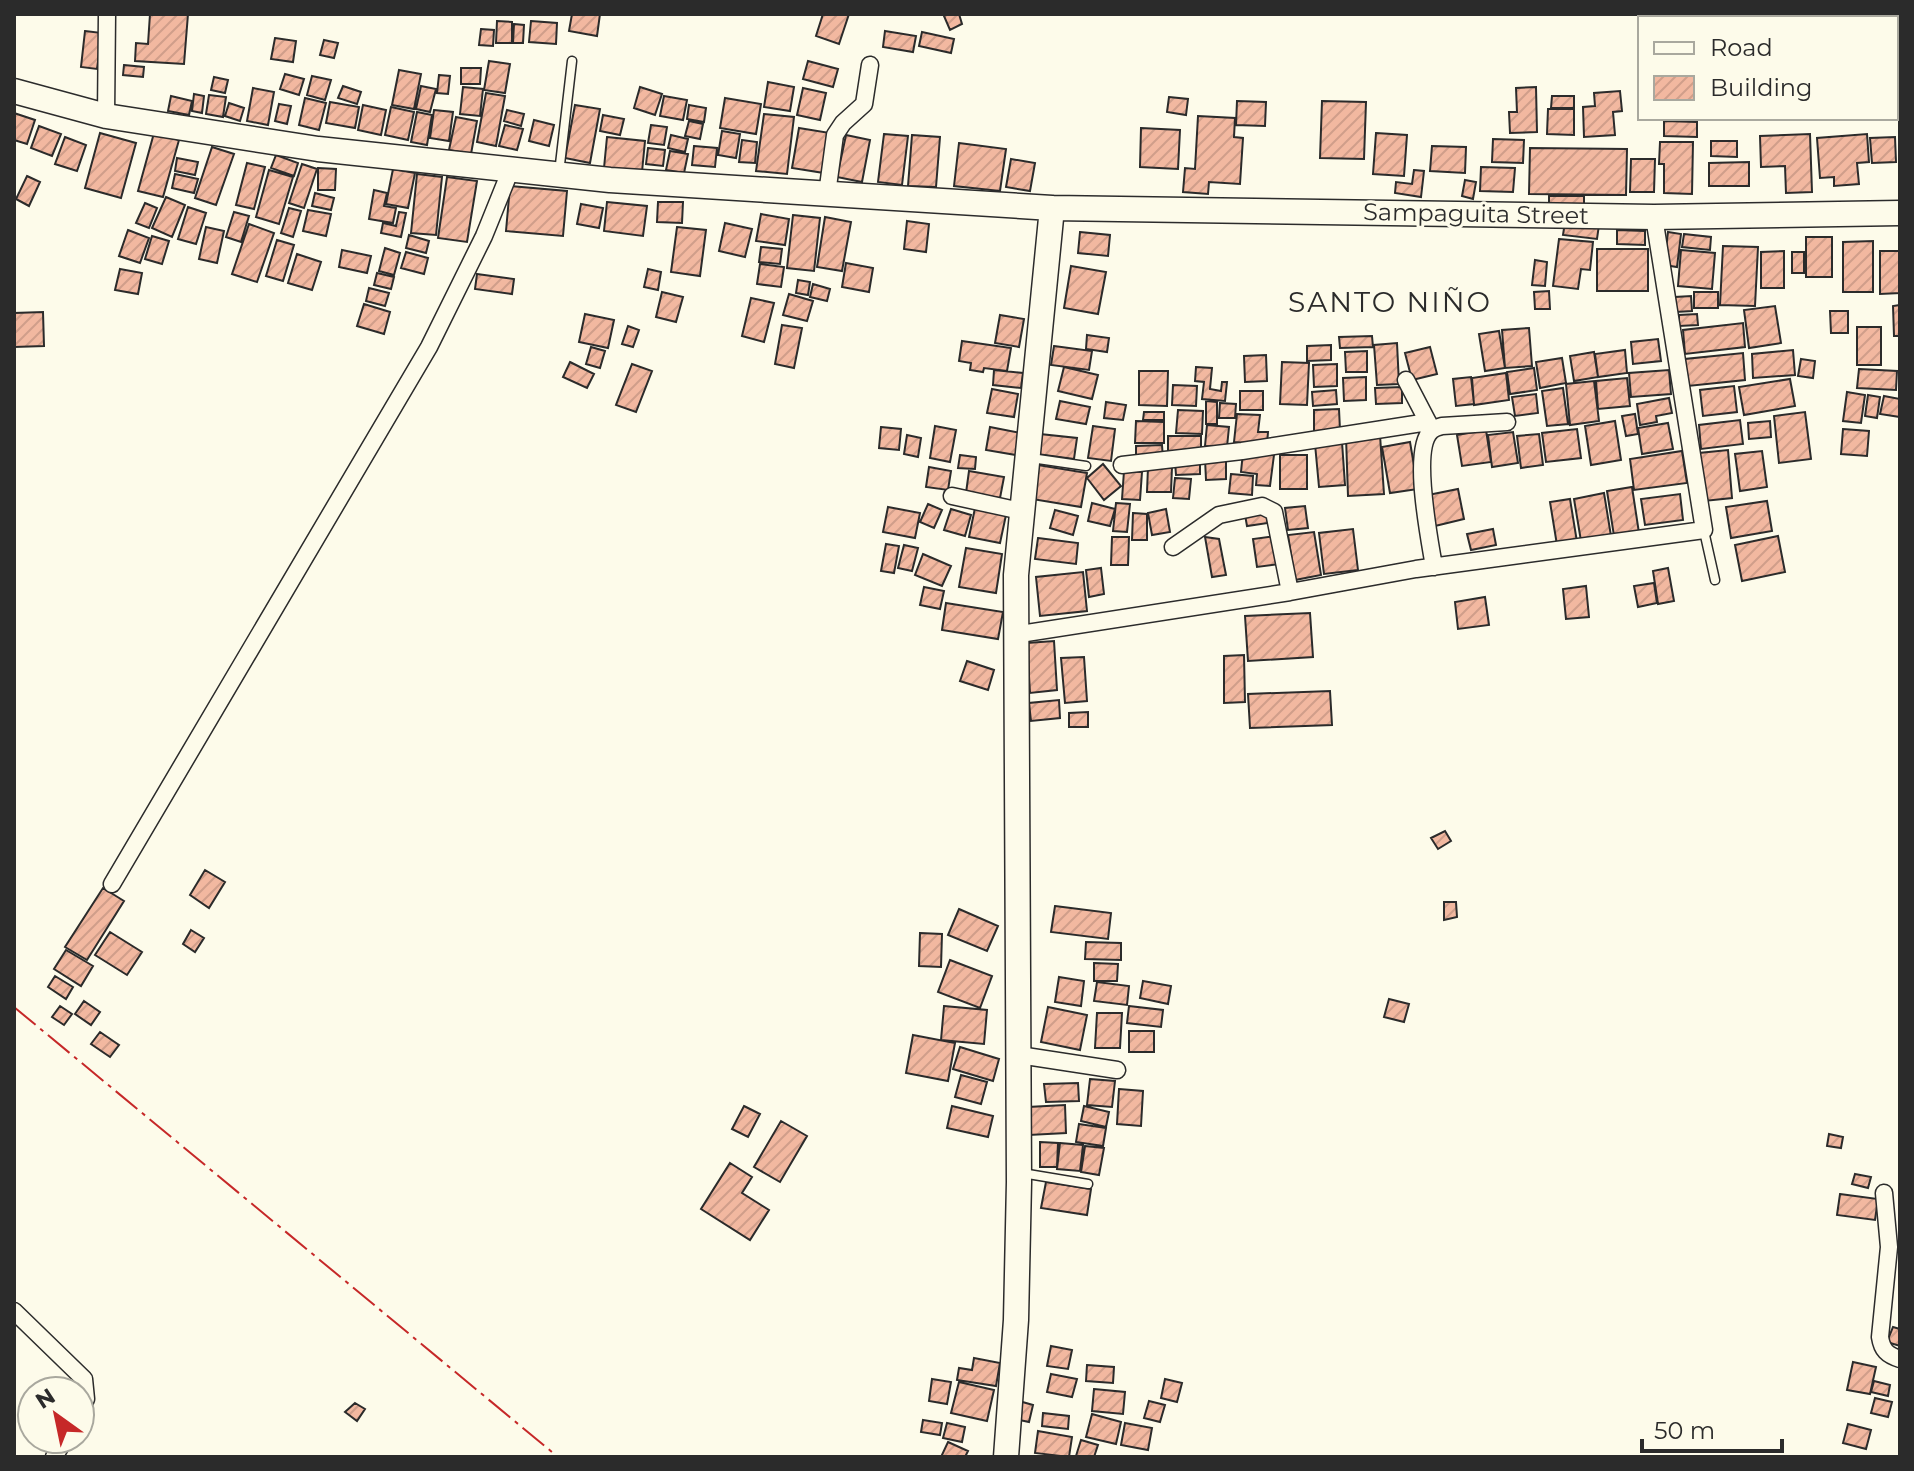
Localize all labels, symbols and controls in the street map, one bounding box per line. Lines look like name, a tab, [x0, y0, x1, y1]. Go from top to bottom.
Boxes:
legend	[1638, 16, 1898, 120]
text: Road	[1710, 33, 1773, 62]
text: Building	[1710, 73, 1813, 102]
street label: Sampaguita Street	[1363, 197, 1589, 230]
district label: SANTO NIÑO	[1288, 285, 1492, 319]
north arrow	[16, 1375, 96, 1455]
text: N	[31, 1382, 60, 1415]
scale bar	[1642, 1403, 1782, 1453]
text: 50 m	[1654, 1416, 1715, 1445]

